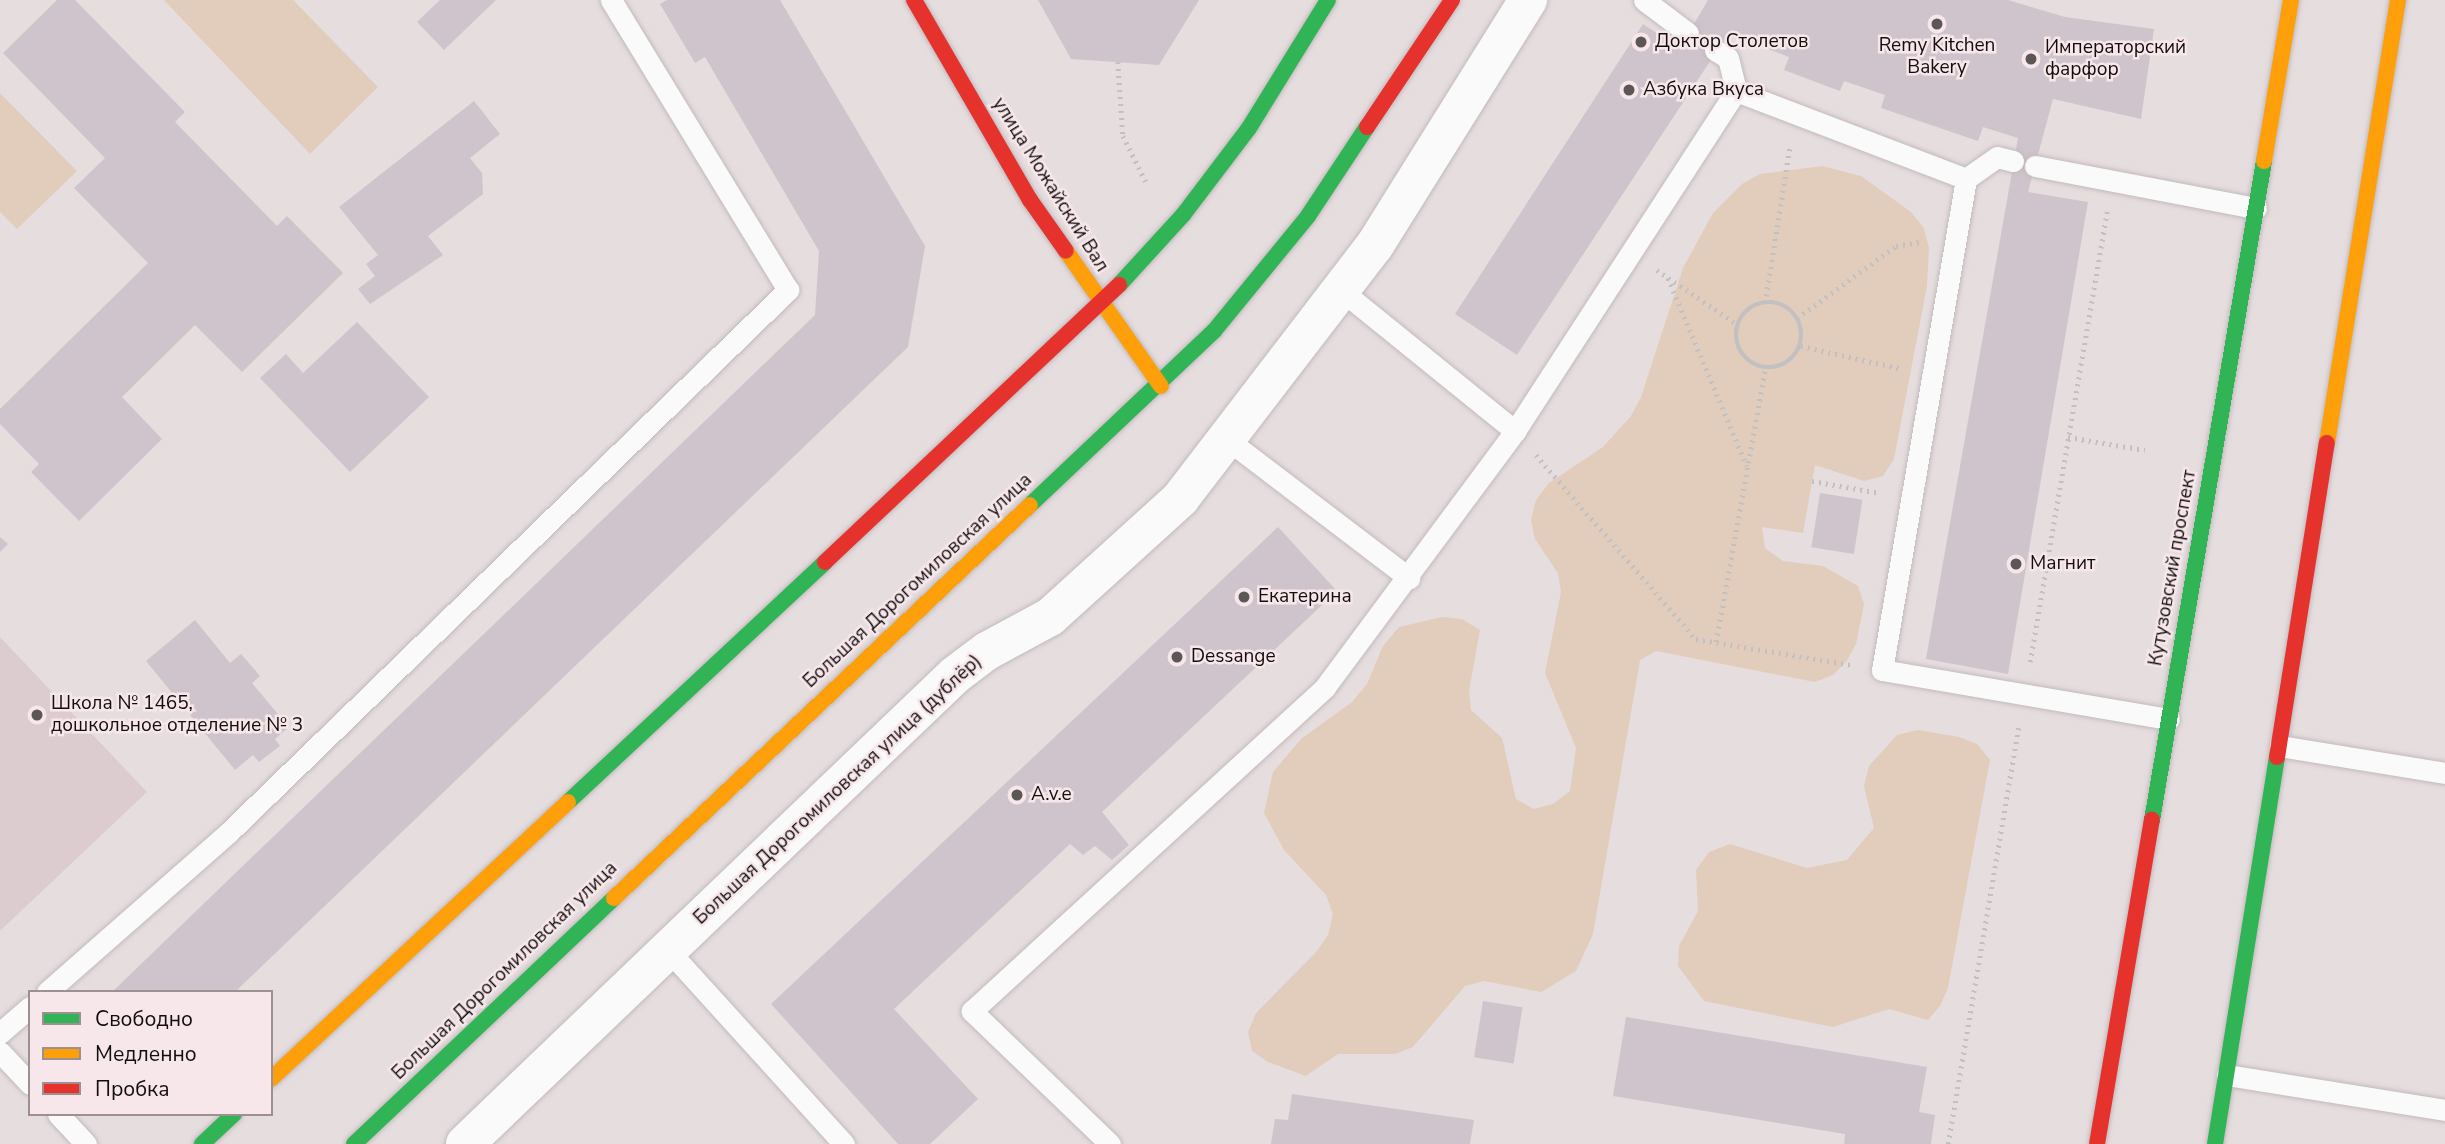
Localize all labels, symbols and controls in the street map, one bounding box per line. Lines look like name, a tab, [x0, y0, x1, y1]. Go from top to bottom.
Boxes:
marker: Remy Kitchen Bakery	[1929, 16, 1945, 32]
place label: Доктор Столетов	[1655, 31, 1808, 53]
marker: Доктор Столетов	[1633, 34, 1649, 50]
place label: Remy Kitchen Bakery	[1879, 35, 1995, 79]
place label: Императорский фарфор	[2045, 37, 2186, 81]
marker: Императорский фарфор	[2023, 51, 2039, 67]
place label: Азбука Вкуса	[1643, 79, 1764, 101]
marker: Азбука Вкуса	[1621, 82, 1637, 98]
street label: улица Можайский Вал	[987, 94, 1113, 276]
street label: Кутузовский проспект	[2145, 468, 2201, 668]
street label: Большая Дорогомиловская улица	[799, 469, 1037, 693]
place label: Магнит	[2030, 553, 2095, 575]
marker: Магнит	[2008, 556, 2024, 572]
place label: Екатерина	[1258, 586, 1352, 608]
marker: Екатерина	[1236, 589, 1252, 605]
place label: Dessange	[1191, 646, 1276, 668]
marker: Dessange	[1169, 649, 1185, 665]
street label: Большая Дорогомиловская улица (дублёр)	[689, 650, 987, 930]
place label: Школа № 1465, дошкольное отделение № 3	[51, 693, 303, 737]
marker: Школа № 1465, дошкольное отделение № 3	[29, 707, 45, 723]
place label: A.v.e	[1031, 784, 1072, 806]
marker: A.v.e	[1009, 787, 1025, 803]
street label: Большая Дорогомиловская улица	[388, 857, 622, 1085]
legend	[28, 990, 273, 1116]
text: Свободно	[95, 1005, 193, 1033]
text: Медленно	[95, 1040, 197, 1068]
text: Пробка	[95, 1075, 169, 1103]

